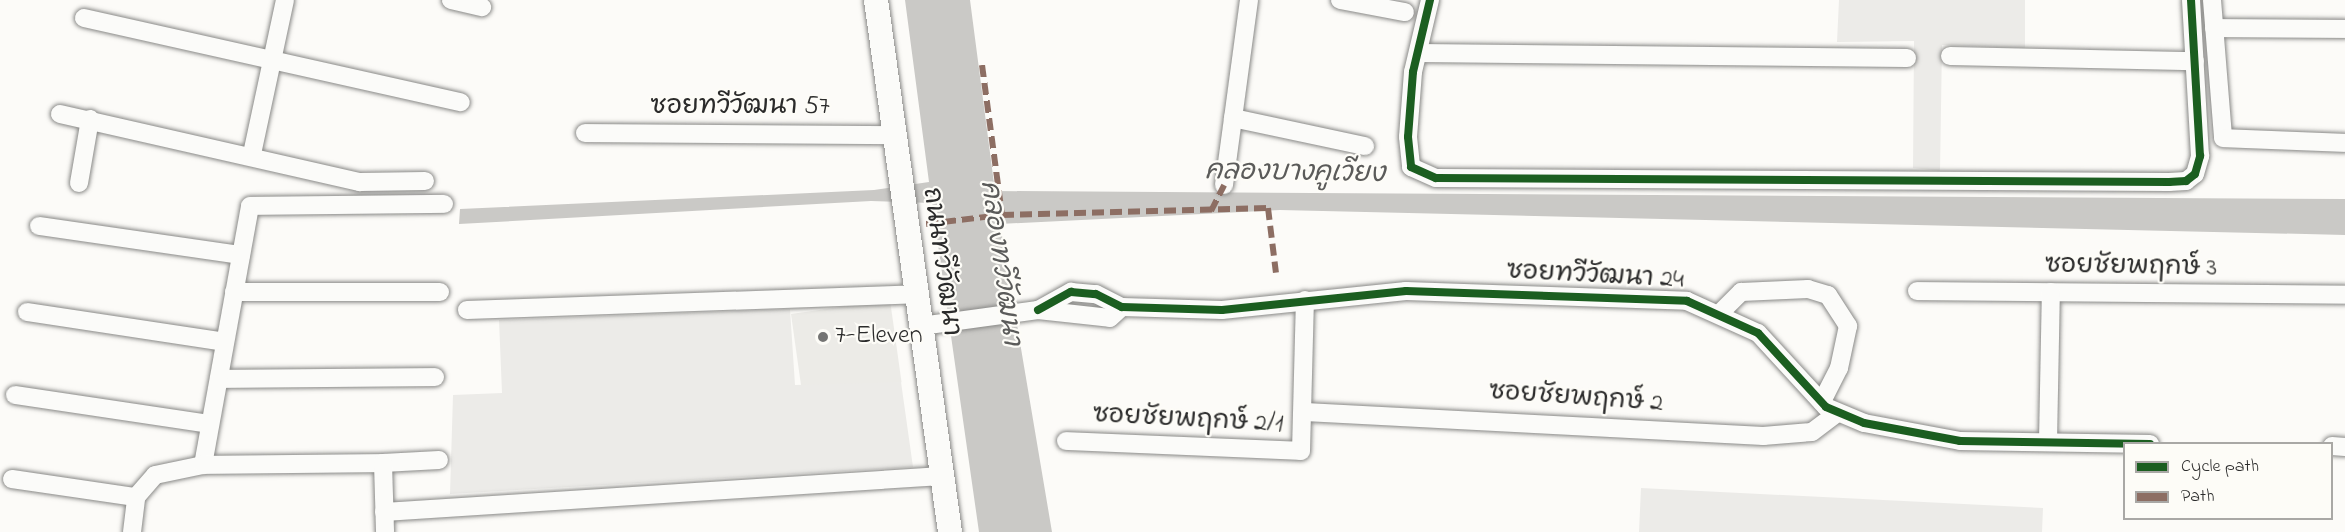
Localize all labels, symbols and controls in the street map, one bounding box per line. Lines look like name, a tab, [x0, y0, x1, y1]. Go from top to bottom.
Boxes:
street label: ซอยทวีวัฒนา 57	[650, 92, 830, 124]
water label: คลองบางคูเวียง	[1205, 155, 1385, 191]
water label: คลองทวีวัฒนา	[972, 178, 1028, 348]
street label: ถนนทวีวัฒนา	[914, 186, 966, 338]
street label: ซอยชัยพฤกษ์ 3	[2045, 251, 2217, 285]
street label: ซอยทวีวัฒนา 24	[1506, 257, 1684, 297]
place label: 7-Eleven	[835, 321, 923, 353]
marker: 7-Eleven	[816, 330, 830, 344]
street label: ซอยชัยพฤกษ์ 2	[1488, 377, 1664, 421]
street label: ซอยชัยพฤกษ์ 2/1	[1092, 400, 1284, 442]
legend	[2123, 442, 2333, 520]
text: Cycle path	[2181, 454, 2259, 480]
text: Path	[2181, 484, 2215, 510]

